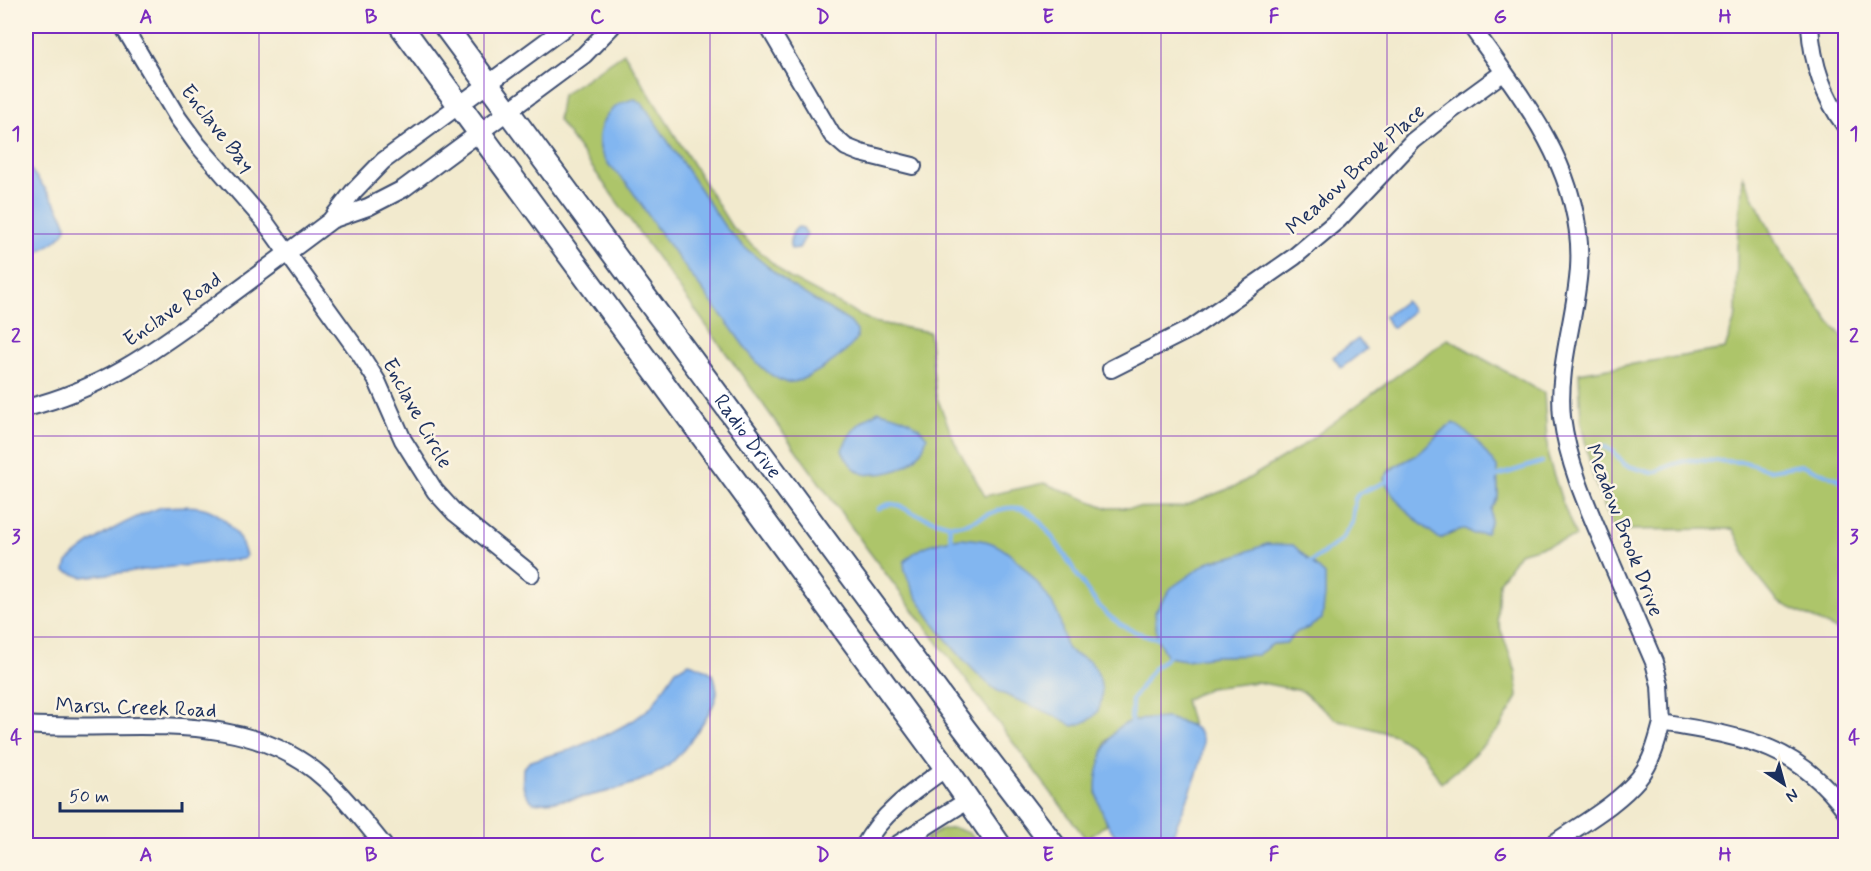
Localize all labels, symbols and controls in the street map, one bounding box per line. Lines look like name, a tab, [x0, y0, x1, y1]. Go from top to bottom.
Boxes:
text: A	[139, 4, 153, 31]
text: B	[365, 4, 378, 31]
text: C	[590, 4, 605, 31]
text: D	[816, 4, 830, 31]
text: E	[1042, 4, 1054, 31]
text: F	[1269, 4, 1280, 31]
text: G	[1493, 4, 1507, 31]
text: H	[1718, 4, 1732, 31]
street label: Enclave Bay	[174, 79, 261, 179]
street label: Meadow Brook Place	[1280, 98, 1431, 242]
text: 1	[12, 121, 20, 148]
text: 1	[1850, 121, 1858, 148]
street label: Enclave Road	[118, 266, 227, 354]
text: 2	[11, 323, 21, 350]
text: 2	[1849, 323, 1859, 350]
street label: Enclave Circle	[375, 353, 459, 474]
street label: Radio Drive	[707, 389, 788, 485]
street label: Meadow Brook Drive	[1578, 440, 1670, 621]
text: 3	[11, 524, 21, 551]
text: 3	[1849, 524, 1859, 551]
street label: Marsh Creek Road	[55, 691, 217, 725]
text: 4	[10, 725, 22, 752]
text: 4	[1848, 725, 1860, 752]
north arrow	[1754, 754, 1814, 814]
scale bar	[60, 775, 182, 813]
text: N	[1781, 783, 1802, 807]
text: 50 m	[69, 785, 109, 809]
text: A	[139, 842, 153, 869]
text: B	[365, 842, 378, 869]
text: C	[590, 842, 605, 869]
text: D	[816, 842, 830, 869]
text: E	[1042, 842, 1054, 869]
text: F	[1269, 842, 1280, 869]
text: G	[1493, 842, 1507, 869]
text: H	[1718, 842, 1732, 869]

